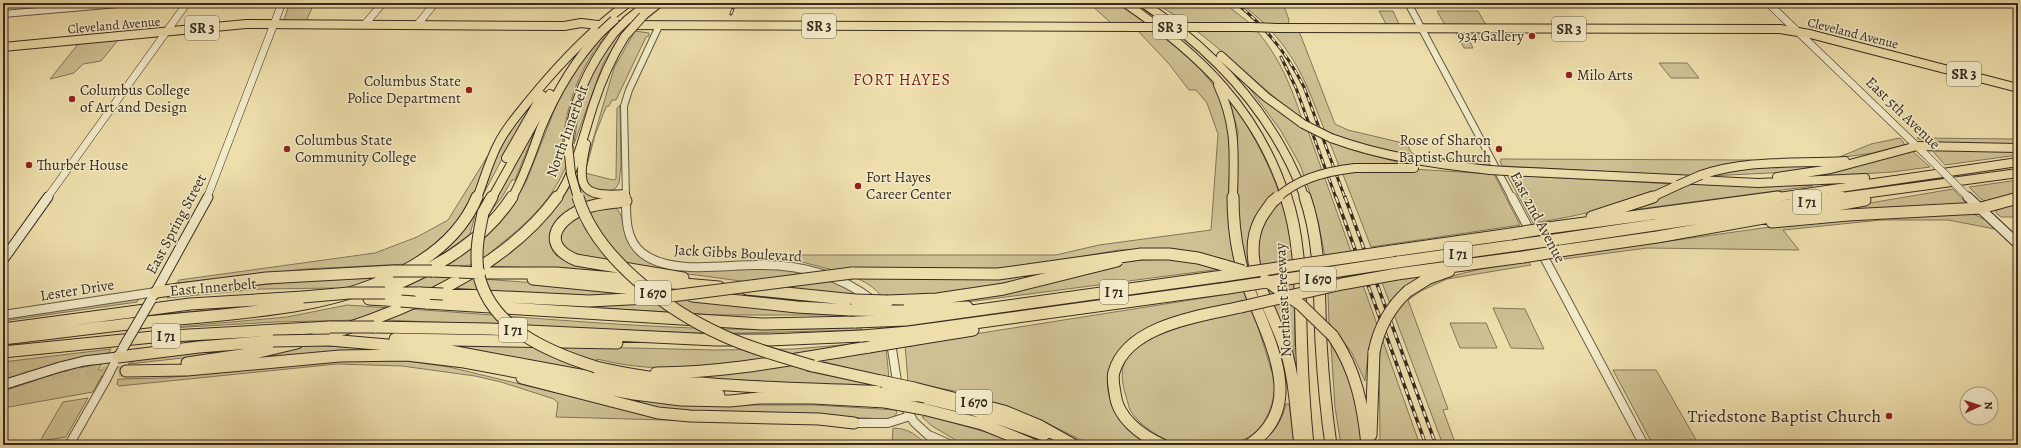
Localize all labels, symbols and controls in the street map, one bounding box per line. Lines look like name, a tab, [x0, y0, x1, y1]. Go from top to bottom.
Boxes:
street label: Cleveland Avenue	[67, 12, 161, 38]
street label: Cleveland Avenue	[1806, 13, 1900, 53]
road number: SR 3	[802, 14, 836, 38]
road number: SR 3	[1153, 15, 1187, 39]
road number: SR 3	[185, 16, 219, 40]
road number: SR 3	[1552, 17, 1586, 41]
place label: 934 Gallery	[1458, 26, 1524, 46]
marker: 934 Gallery	[1527, 31, 1537, 41]
road number: SR 3	[1947, 62, 1981, 86]
place label: Milo Arts	[1577, 65, 1633, 85]
district label: FORT HAYES	[853, 69, 951, 91]
marker: Milo Arts	[1564, 70, 1574, 80]
place label: Columbus State Police Department	[347, 71, 461, 108]
street label: East 5th Avenue	[1861, 72, 1945, 154]
place label: Columbus College of Art and Design	[80, 80, 191, 117]
street label: North Innerbelt	[541, 82, 593, 180]
marker: Columbus State Police Department	[464, 85, 474, 95]
marker: Columbus College of Art and Design	[67, 94, 77, 104]
place label: Columbus State Community College	[295, 130, 417, 167]
place label: Rose of Sharon Baptist Church	[1399, 130, 1491, 167]
marker: Columbus State Community College	[282, 144, 292, 154]
marker: Rose of Sharon Baptist Church	[1494, 144, 1504, 154]
place label: Thurber House	[37, 155, 128, 175]
marker: Thurber House	[24, 160, 34, 170]
place label: Fort Hayes Career Center	[866, 167, 952, 204]
street label: East 2nd Avenue	[1506, 168, 1571, 266]
street label: East Spring Street	[141, 170, 211, 278]
marker: Fort Hayes Career Center	[853, 181, 863, 191]
road number: I 71	[1793, 190, 1821, 214]
street label: Jack Gibbs Boulevard	[673, 240, 803, 266]
street label: Northeast Freeway	[1270, 242, 1296, 358]
road number: I 71	[1444, 242, 1472, 266]
road number: I 670	[1300, 267, 1336, 291]
street label: East Innerbelt	[169, 273, 257, 301]
street label: Lester Drive	[39, 274, 116, 306]
road number: I 71	[1100, 280, 1128, 304]
road number: I 670	[635, 281, 671, 305]
road number: I 71	[499, 318, 527, 342]
road number: I 71	[152, 324, 180, 348]
north arrow	[1959, 386, 1999, 426]
road number: I 670	[956, 390, 992, 414]
text: N	[1981, 401, 1996, 410]
place label: Triedstone Baptist Church	[1687, 404, 1881, 428]
marker: Triedstone Baptist Church	[1884, 411, 1894, 421]

